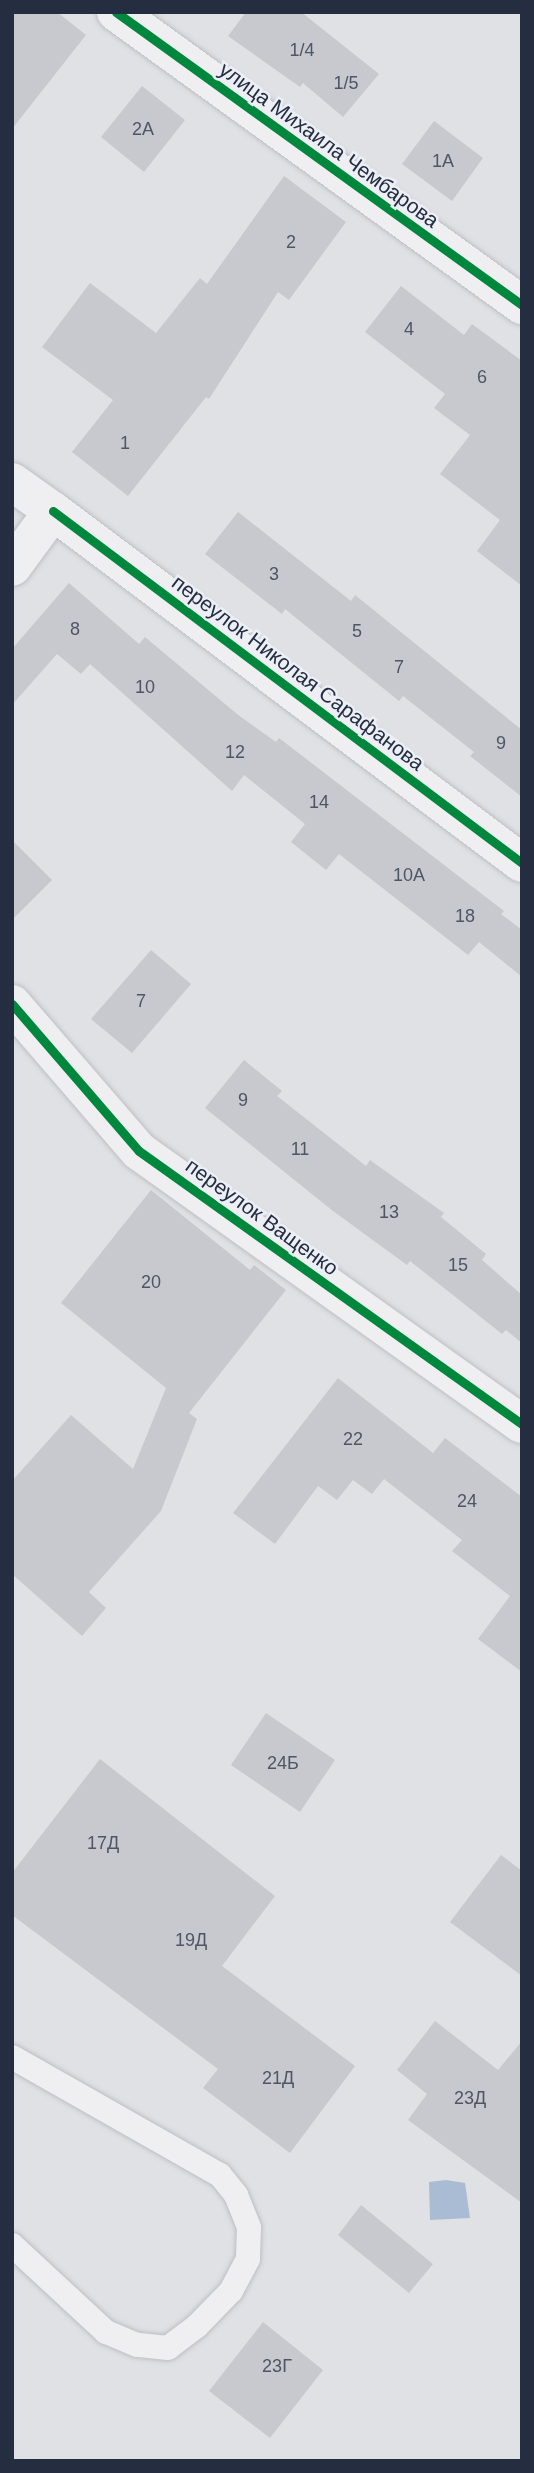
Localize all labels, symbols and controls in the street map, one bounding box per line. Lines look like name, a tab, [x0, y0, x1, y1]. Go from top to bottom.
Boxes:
house number: 1/4	[289, 39, 315, 61]
street label: улица Михаила Чембарова	[214, 57, 444, 233]
house number: 1/5	[333, 72, 359, 94]
house number: 2А	[132, 118, 154, 140]
house number: 1А	[432, 150, 454, 172]
house number: 2	[286, 231, 296, 253]
house number: 4	[404, 318, 414, 340]
house number: 6	[477, 366, 487, 388]
house number: 1	[120, 432, 130, 454]
house number: 3	[269, 563, 279, 585]
street label: переулок Николая Сарафанова	[167, 570, 429, 776]
house number: 8	[70, 618, 80, 640]
house number: 5	[352, 620, 362, 642]
house number: 7	[394, 656, 404, 678]
house number: 10	[135, 676, 155, 698]
house number: 9	[496, 732, 506, 754]
house number: 12	[225, 741, 245, 763]
house number: 14	[309, 791, 329, 813]
house number: 10А	[393, 864, 425, 886]
house number: 18	[455, 905, 475, 927]
house number: 7	[136, 990, 146, 1012]
house number: 9	[238, 1089, 248, 1111]
house number: 11	[291, 1138, 309, 1160]
street label: переулок Ващенко	[181, 1153, 343, 1281]
house number: 13	[379, 1201, 399, 1223]
house number: 15	[448, 1254, 468, 1276]
house number: 20	[141, 1271, 161, 1293]
house number: 22	[343, 1428, 363, 1450]
house number: 24	[457, 1490, 477, 1512]
house number: 24Б	[267, 1752, 299, 1774]
house number: 17Д	[87, 1832, 119, 1854]
house number: 19Д	[175, 1929, 207, 1951]
house number: 21Д	[262, 2067, 294, 2089]
house number: 23Д	[454, 2087, 486, 2109]
house number: 23Г	[262, 2355, 292, 2377]

